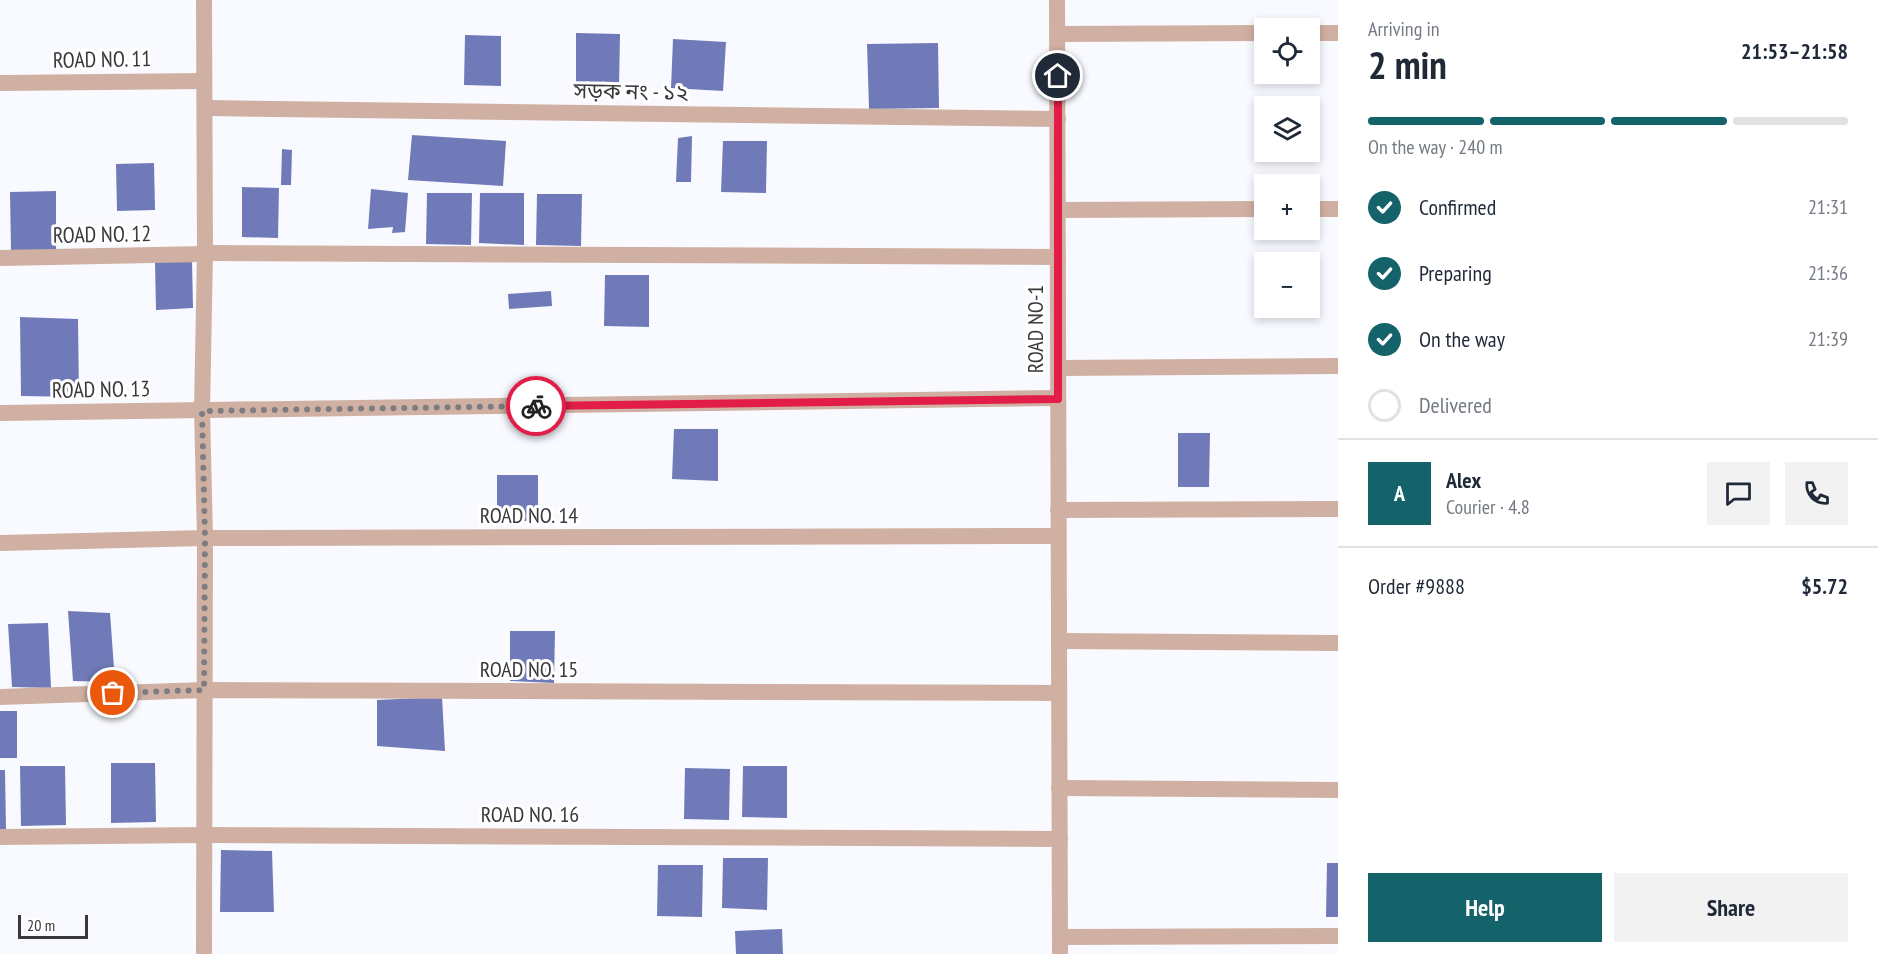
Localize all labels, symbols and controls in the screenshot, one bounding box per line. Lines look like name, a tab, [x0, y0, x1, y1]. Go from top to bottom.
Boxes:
text: Arriving in	[1368, 16, 1440, 42]
map controls	[1254, 18, 1320, 318]
button: locate	[1254, 18, 1320, 84]
text: 21:53–21:58	[1741, 37, 1848, 65]
text: 2 min	[1368, 39, 1447, 90]
street label: ROAD NO. 11	[53, 44, 151, 74]
pin	[1032, 50, 1083, 101]
icon: home	[1041, 59, 1074, 92]
street label: সড়ক নং - ১২	[572, 76, 689, 106]
button: layers	[1254, 96, 1320, 162]
text: On the way · 240 m	[1368, 134, 1503, 160]
button: +	[1254, 174, 1320, 240]
icon: check	[1368, 191, 1401, 224]
text: Confirmed	[1419, 193, 1496, 221]
text: 21:31	[1808, 194, 1848, 220]
street label: ROAD NO. 12	[53, 219, 151, 249]
button: −	[1254, 252, 1320, 318]
icon: check	[1368, 257, 1401, 290]
text: Preparing	[1419, 259, 1492, 287]
text: 21:36	[1808, 260, 1848, 286]
street label: ROAD NO-1	[1021, 285, 1049, 373]
icon: check	[1368, 323, 1401, 356]
text: On the way	[1419, 325, 1505, 353]
text: 21:39	[1808, 326, 1848, 352]
street label: ROAD NO. 13	[52, 374, 150, 404]
courier	[506, 376, 566, 436]
icon: bike	[520, 390, 553, 423]
text: Delivered	[1419, 391, 1492, 419]
button: chat	[1707, 462, 1770, 525]
button: phone	[1785, 462, 1848, 525]
text: Alex	[1446, 466, 1481, 494]
text: A	[1394, 479, 1405, 507]
text: Courier · 4.8	[1446, 494, 1530, 520]
street label: ROAD NO. 14	[480, 501, 578, 529]
text: Order #9888	[1368, 572, 1465, 600]
text: $5.72	[1801, 572, 1848, 600]
street label: ROAD NO. 15	[480, 655, 578, 683]
pin	[87, 667, 138, 718]
icon: bag	[96, 676, 129, 709]
street label: ROAD NO. 16	[481, 800, 579, 828]
button: Help	[1368, 873, 1602, 942]
button: Share	[1614, 873, 1848, 942]
scale bar	[18, 912, 88, 940]
text: 20 m	[27, 915, 55, 935]

